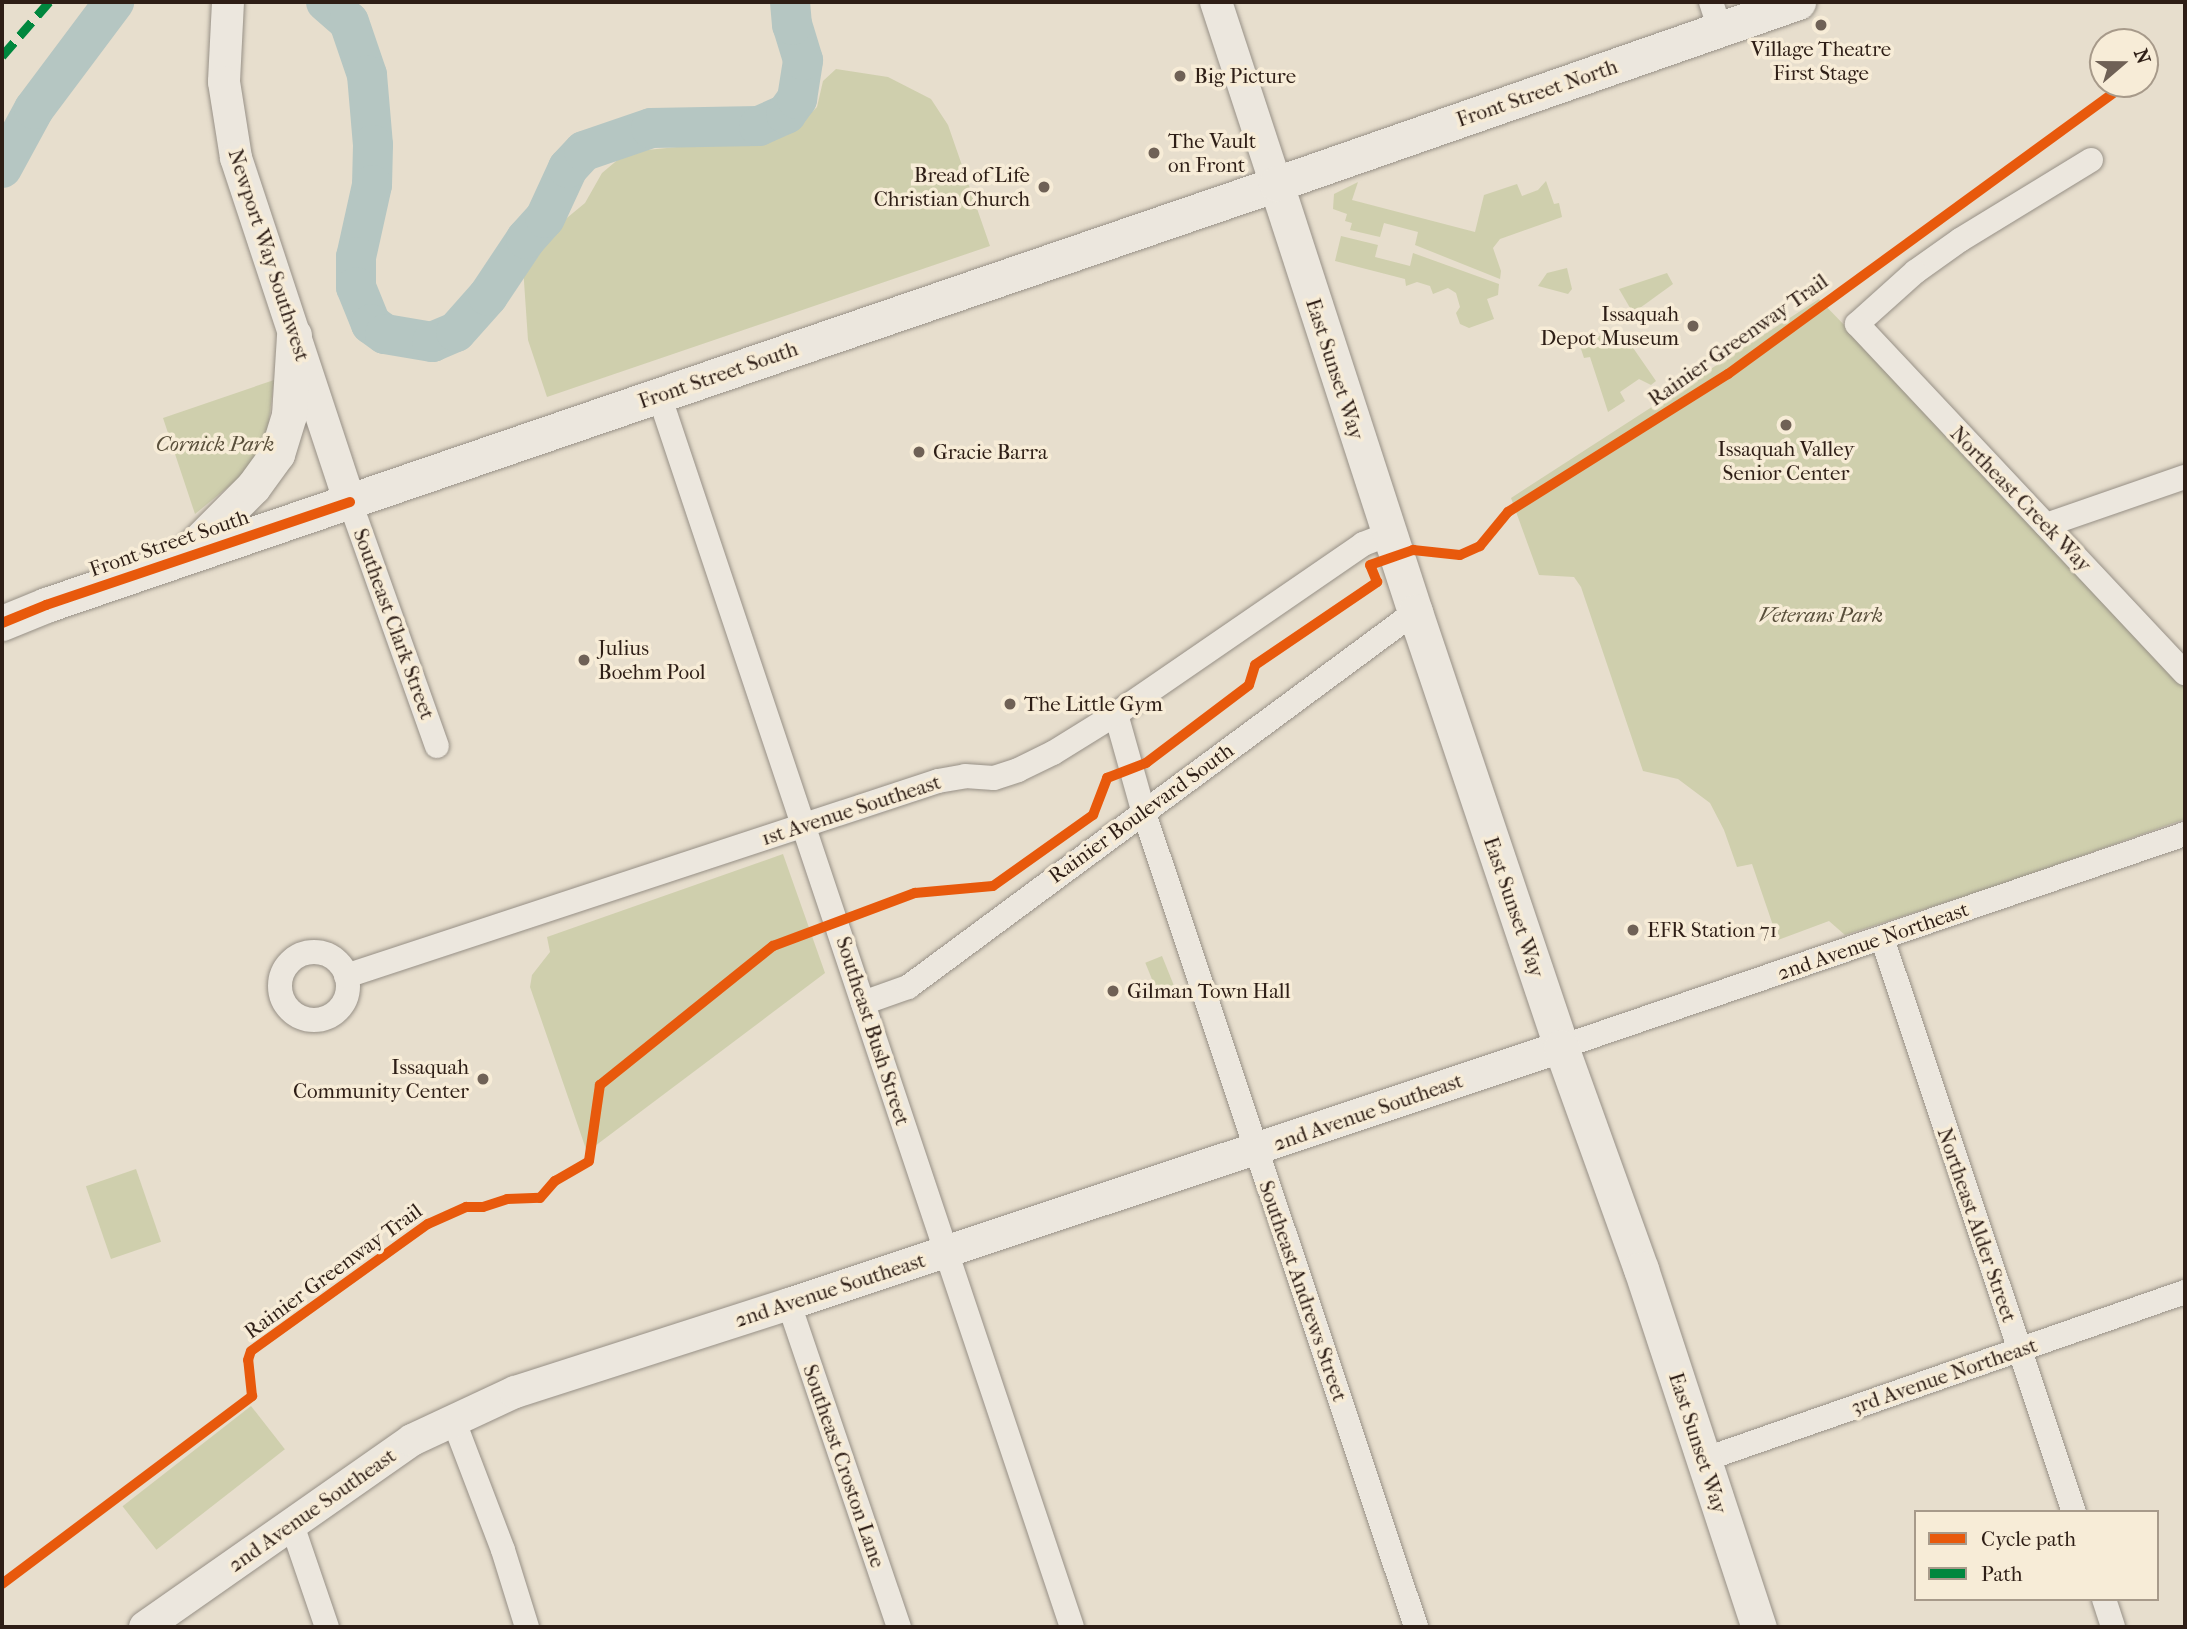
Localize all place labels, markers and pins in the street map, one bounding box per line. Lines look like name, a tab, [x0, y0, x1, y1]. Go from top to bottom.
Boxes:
marker: Village Theatre First Stage	[1813, 17, 1829, 33]
place label: Village Theatre First Stage	[1751, 36, 1891, 86]
place label: Big Picture	[1194, 63, 1296, 89]
marker: Big Picture	[1172, 68, 1188, 84]
place label: The Vault on Front	[1168, 128, 1256, 178]
marker: The Vault on Front	[1146, 145, 1162, 161]
place label: Bread of Life Christian Church	[874, 162, 1030, 212]
marker: Bread of Life Christian Church	[1036, 179, 1052, 195]
place label: Issaquah Depot Museum	[1540, 301, 1679, 351]
marker: Issaquah Depot Museum	[1685, 318, 1701, 334]
marker: Issaquah Valley Senior Center	[1778, 417, 1794, 433]
place label: Issaquah Valley Senior Center	[1718, 436, 1854, 486]
place label: Gracie Barra	[933, 439, 1048, 465]
marker: Gracie Barra	[911, 444, 927, 460]
place label: Julius Boehm Pool	[598, 635, 706, 685]
marker: Julius Boehm Pool	[576, 652, 592, 668]
place label: The Little Gym	[1024, 691, 1163, 717]
marker: The Little Gym	[1002, 696, 1018, 712]
place label: EFR Station 71	[1647, 917, 1777, 943]
marker: EFR Station 71	[1625, 922, 1641, 938]
place label: Gilman Town Hall	[1127, 978, 1290, 1004]
marker: Gilman Town Hall	[1105, 983, 1121, 999]
place label: Issaquah Community Center	[293, 1054, 469, 1104]
marker: Issaquah Community Center	[475, 1071, 491, 1087]

